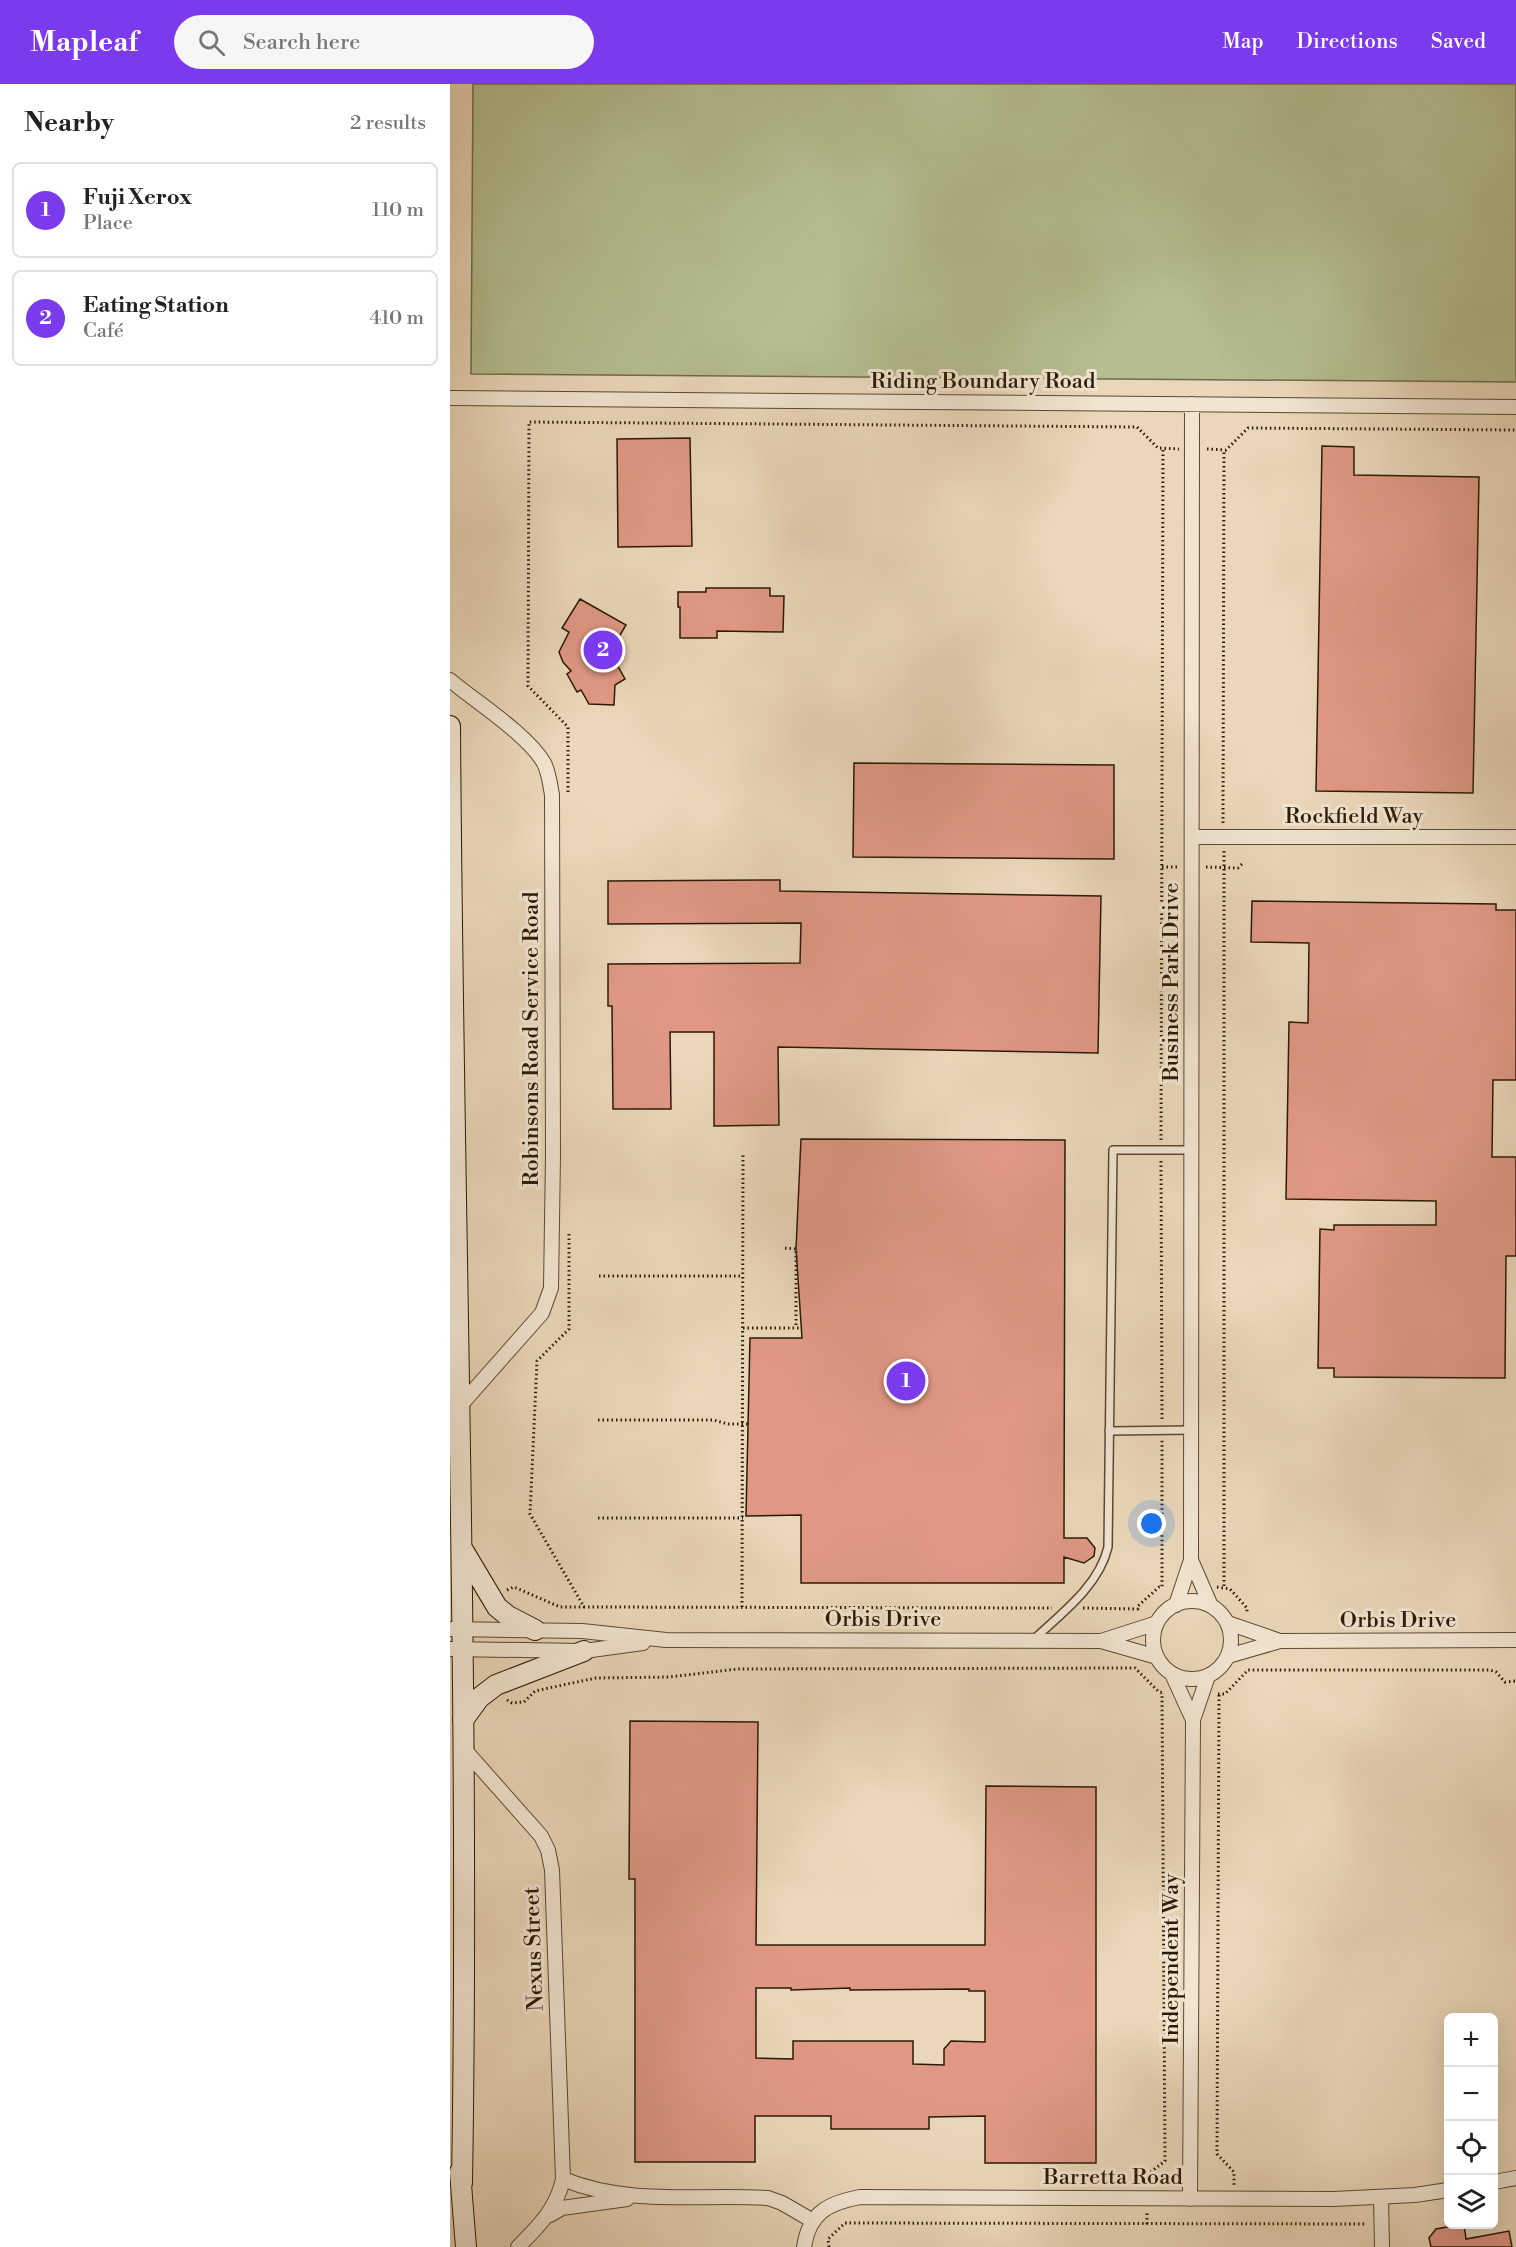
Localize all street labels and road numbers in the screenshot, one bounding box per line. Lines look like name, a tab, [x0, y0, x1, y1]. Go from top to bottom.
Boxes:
street label: Riding Boundary Road	[871, 368, 1096, 395]
street label: Rockfield Way	[1285, 803, 1423, 830]
street label: Business Park Drive	[1158, 882, 1185, 1083]
street label: Robinsons Road Service Road	[518, 891, 545, 1187]
street label: Orbis Drive	[825, 1606, 941, 1633]
street label: Orbis Drive	[1340, 1607, 1456, 1634]
street label: Independent Way	[1158, 1873, 1185, 2045]
street label: Nexus Street	[518, 1886, 550, 2012]
street label: Barretta Road	[1042, 2164, 1183, 2191]

